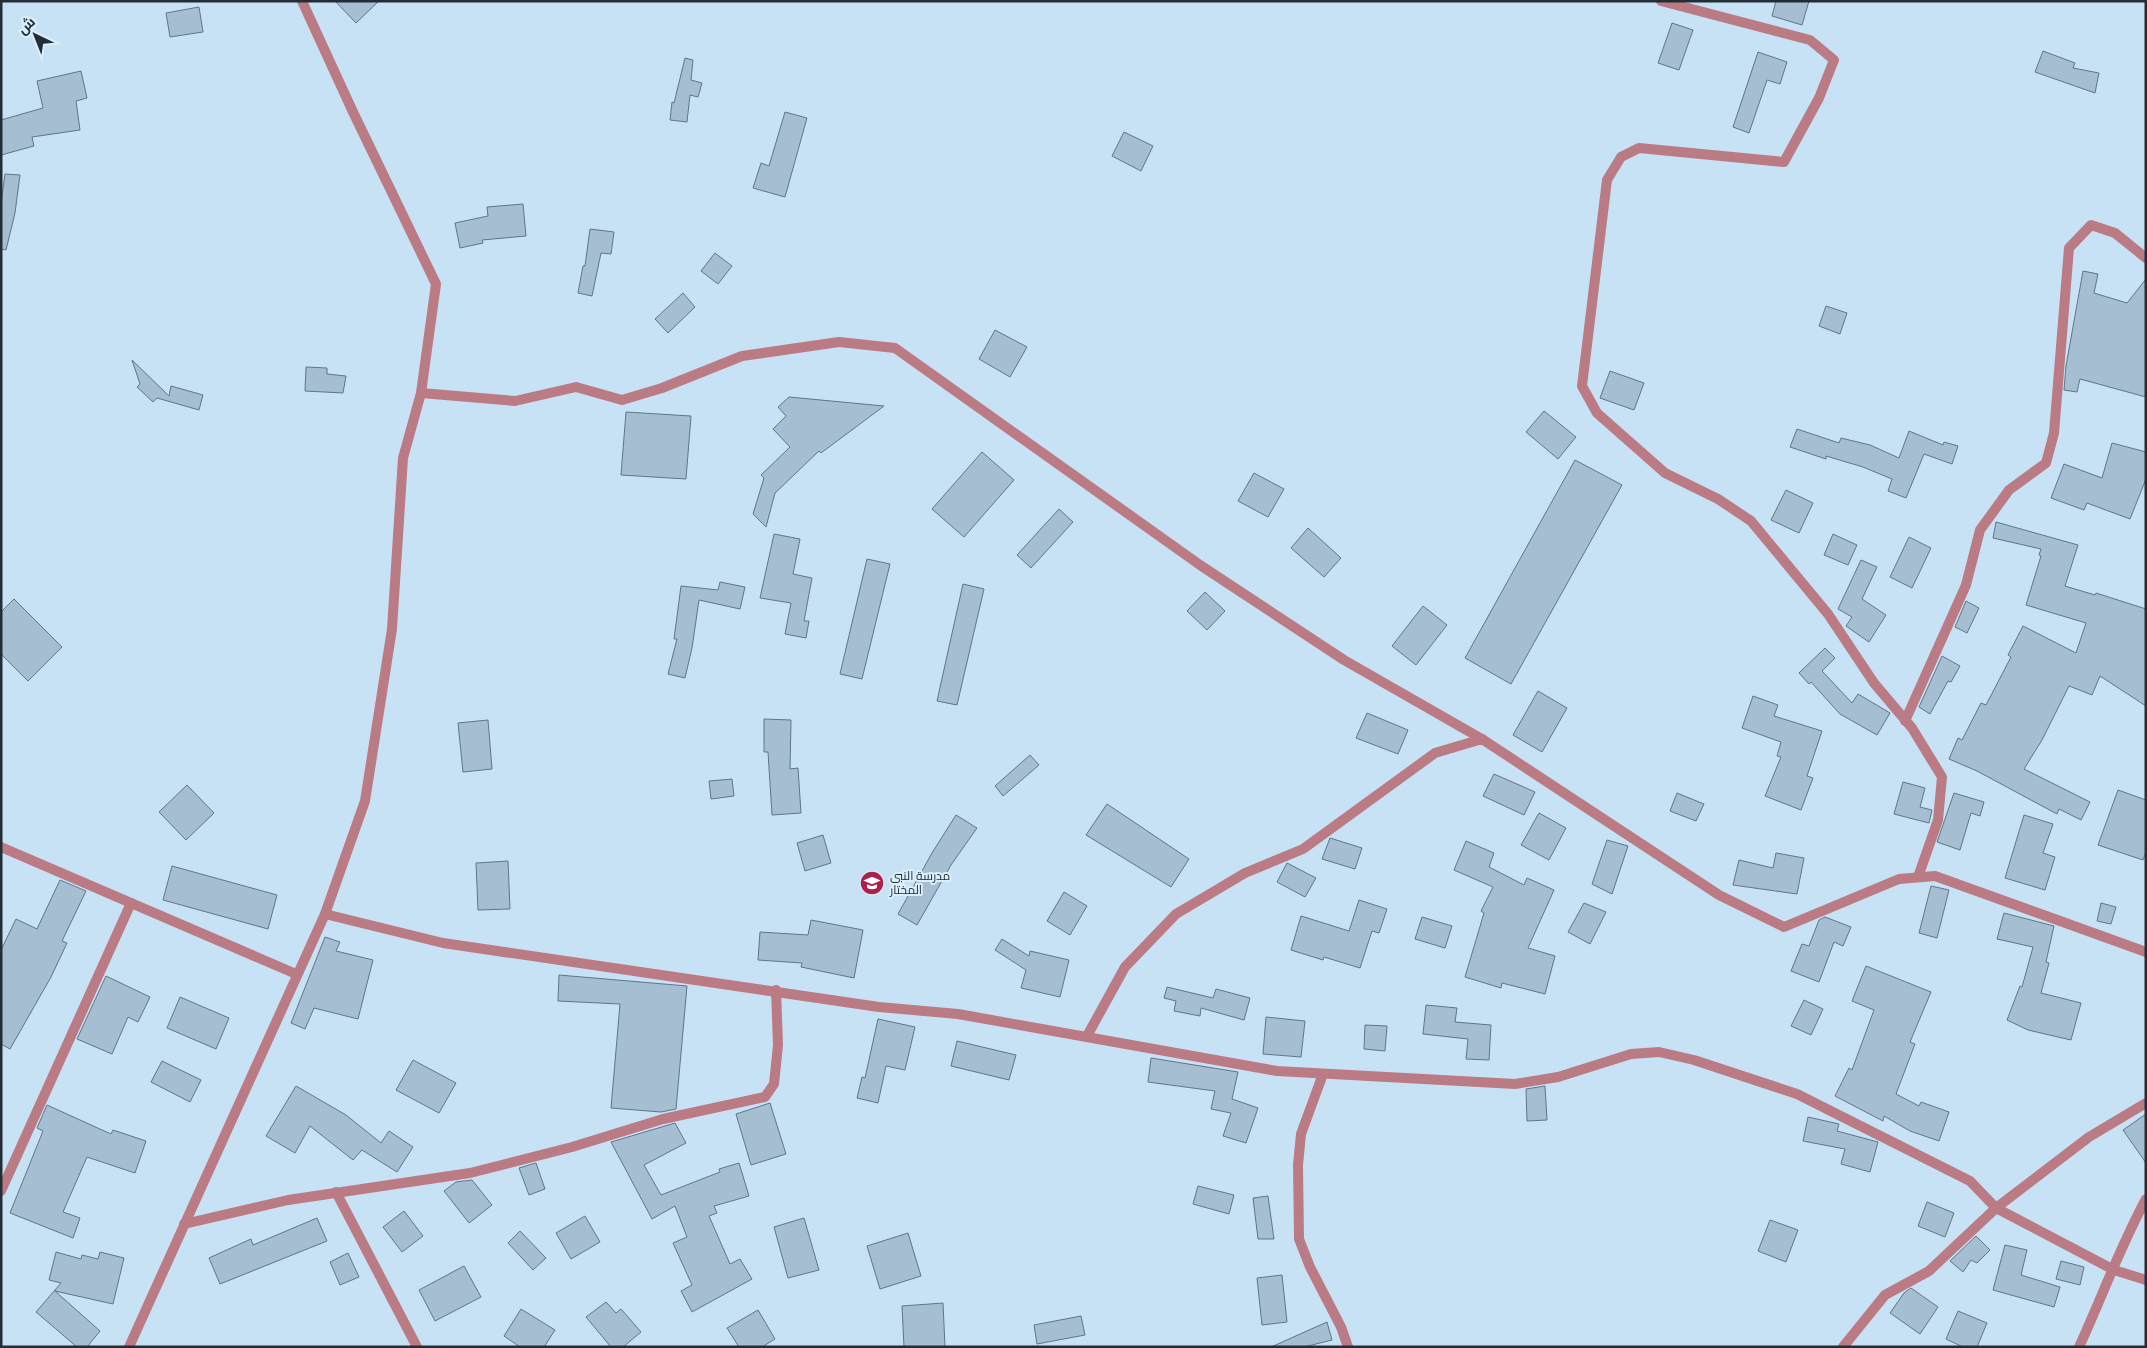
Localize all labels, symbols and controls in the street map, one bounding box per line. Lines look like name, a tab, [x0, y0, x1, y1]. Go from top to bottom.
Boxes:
north arrow	[10, 10, 60, 60]
text: ش	[14, 13, 39, 38]
place label: مدرسة النبي المختار	[889, 869, 950, 898]
school or university icon: مدرسة النبي المختار	[859, 870, 885, 896]

